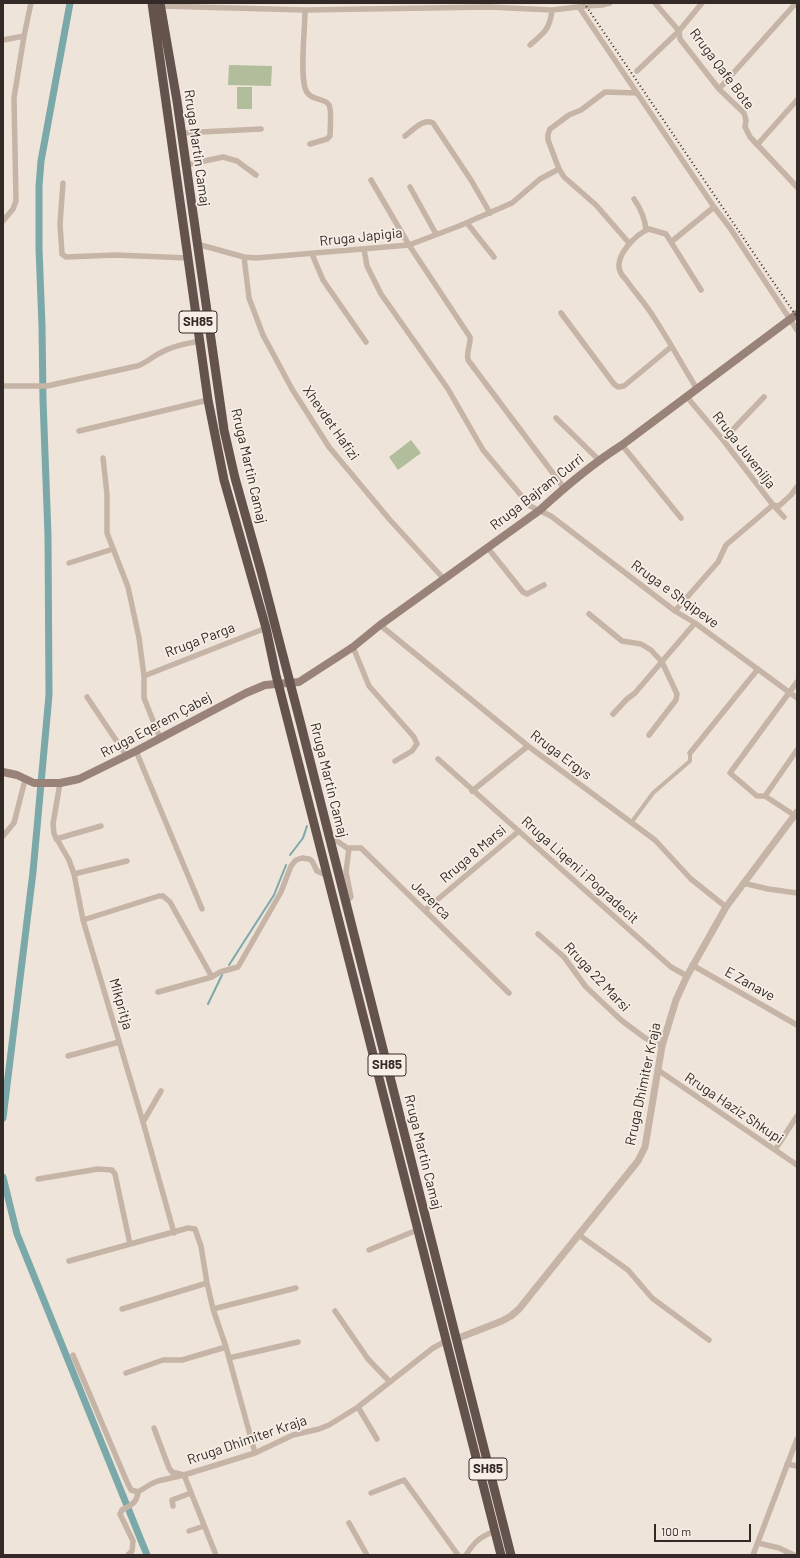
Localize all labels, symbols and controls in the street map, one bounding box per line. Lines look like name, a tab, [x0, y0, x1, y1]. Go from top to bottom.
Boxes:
street label: Rruga Qafe Bote	[686, 25, 758, 113]
street label: Rruga Martin Camaj	[180, 89, 214, 207]
street label: Rruga Japigia	[319, 224, 403, 250]
road number: SH85	[179, 311, 217, 333]
street label: Xhevdet Hafizi	[299, 383, 363, 463]
street label: Rruga Martin Camaj	[228, 407, 270, 525]
street label: Rruga Juvenilja	[709, 408, 779, 492]
street label: Rruga Bajram Curri	[487, 450, 587, 534]
street label: Rruga e Shqipeve	[628, 556, 722, 632]
street label: Rruga Parga	[163, 619, 237, 661]
street label: Rruga Eqerem Çabej	[98, 689, 214, 761]
street label: Rruga Martin Camaj	[307, 721, 351, 839]
street label: Rruga Ergys	[527, 727, 595, 783]
street label: Rruga Liqeni i Pogradecit	[518, 813, 642, 927]
street label: Rruga 8 Marsi	[436, 821, 510, 887]
street label: Jezerca	[408, 877, 454, 923]
street label: Rruga 22 Marsi	[561, 939, 633, 1015]
street label: E Zanave	[722, 963, 778, 1005]
street label: Mikpritja	[106, 976, 136, 1032]
street label: Rruga Dhimiter Kraja	[622, 1021, 664, 1147]
road number: SH85	[368, 1054, 406, 1076]
street label: Rruga Haziz Shkupi	[682, 1069, 786, 1147]
street label: Rruga Martin Camaj	[401, 1093, 445, 1211]
street label: Rruga Dhimiter Kraja	[185, 1412, 309, 1468]
road number: SH85	[469, 1458, 507, 1480]
scale bar	[656, 1516, 753, 1542]
text: 100 m	[661, 1524, 691, 1538]

